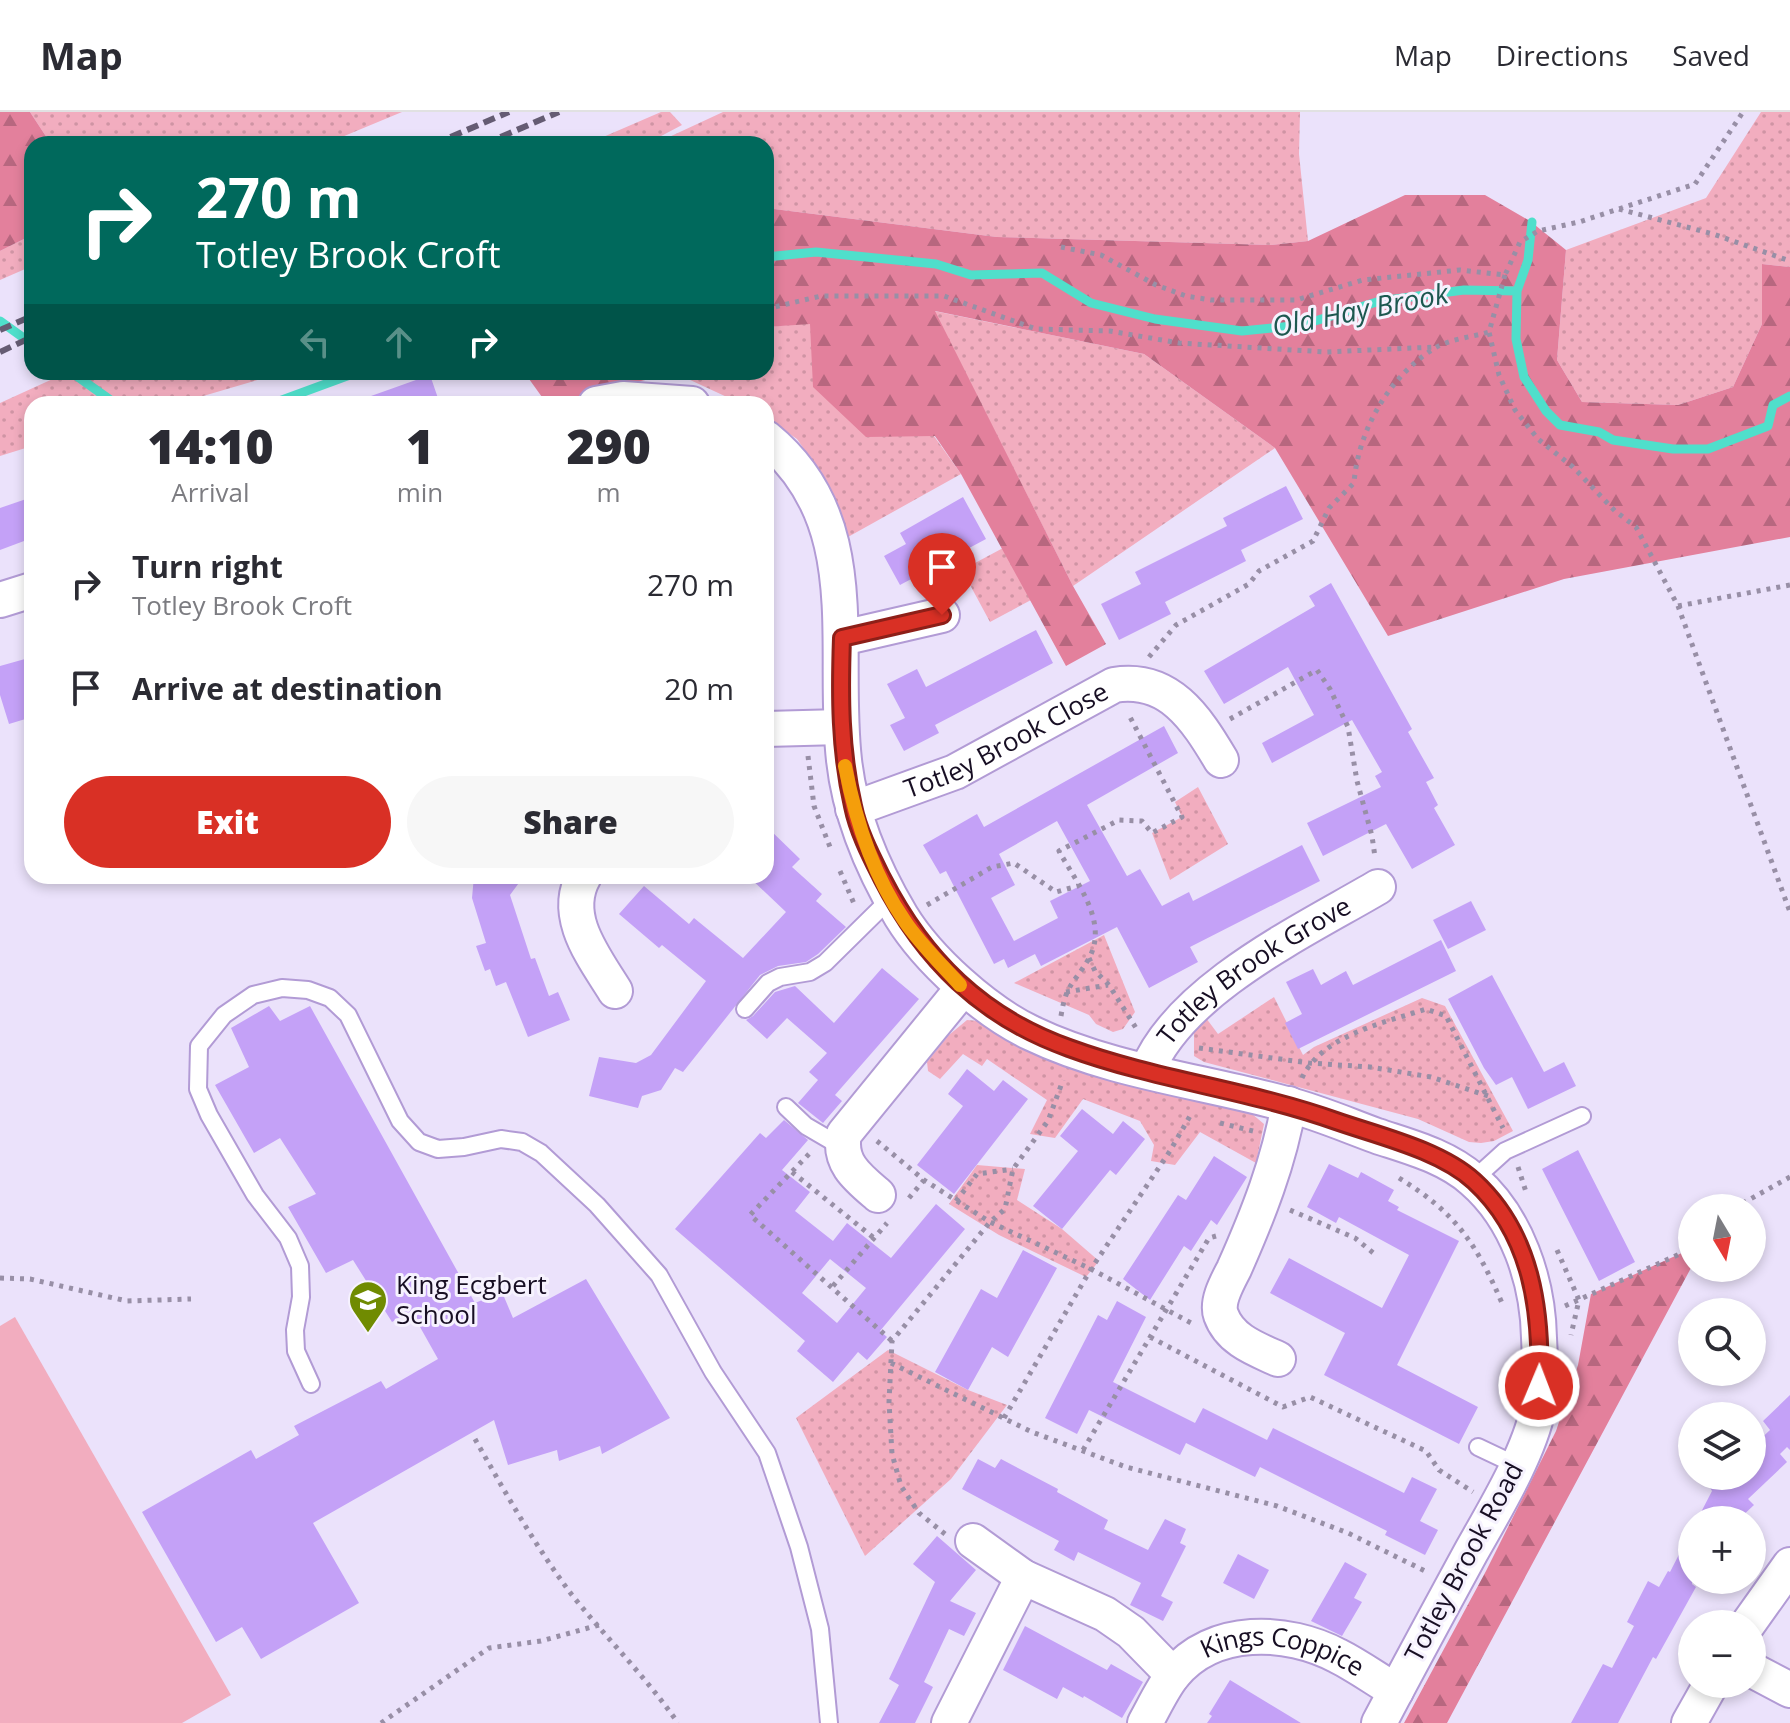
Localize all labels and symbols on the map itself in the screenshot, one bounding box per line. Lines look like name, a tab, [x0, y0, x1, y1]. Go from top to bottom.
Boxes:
water label: Old Hay Brook	[1268, 273, 1452, 345]
pin	[908, 533, 976, 615]
street label: Totley Brook Close	[899, 673, 1114, 806]
street label: Totley Brook Grove	[1148, 887, 1357, 1052]
north arrow	[1678, 1194, 1766, 1282]
place label: King Ecgbert School	[396, 1266, 547, 1332]
school or university icon: King Ecgbert School	[347, 1279, 389, 1334]
position arrow	[1497, 1344, 1581, 1428]
street label: Totley Brook Road	[1395, 1455, 1531, 1668]
street label: Kings Coppice	[1194, 1618, 1372, 1684]

